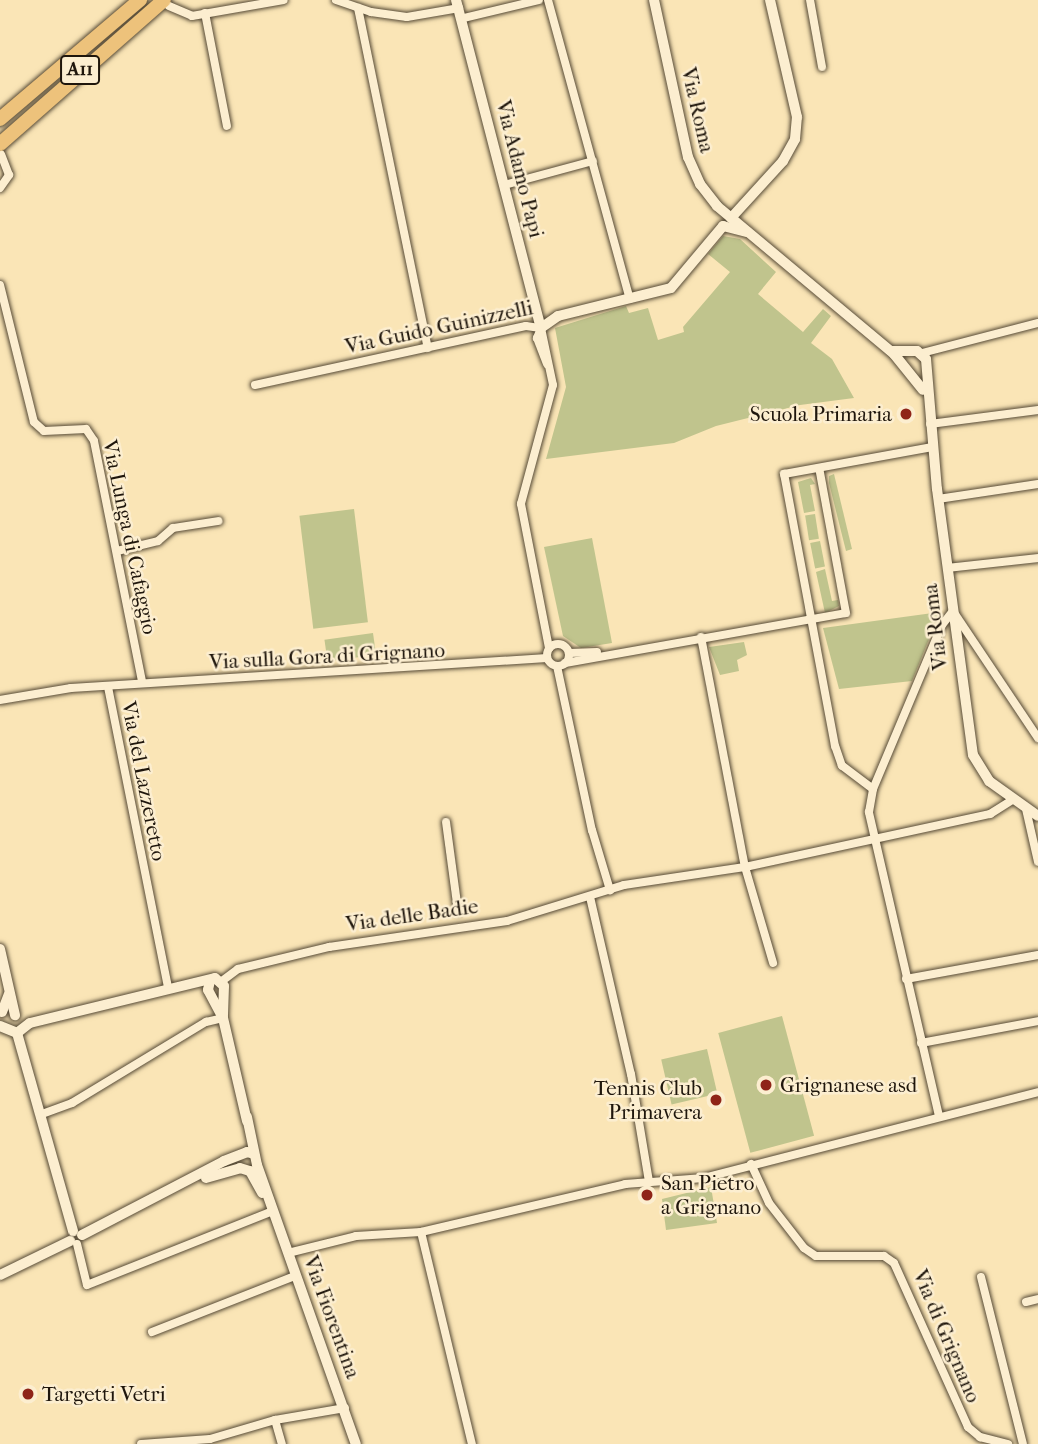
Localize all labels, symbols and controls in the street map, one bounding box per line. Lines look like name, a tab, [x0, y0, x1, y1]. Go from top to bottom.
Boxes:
road number: A11	[59, 54, 101, 86]
street label: Via Roma	[676, 65, 720, 155]
street label: Via Adamo Papi	[491, 98, 549, 240]
street label: Via Guido Guinizzelli	[343, 295, 535, 359]
place label: Scuola Primaria	[750, 401, 892, 427]
marker: Scuola Primaria	[898, 406, 914, 422]
street label: Via Lunga di Cafaggio	[97, 438, 163, 636]
street label: Via Roma	[917, 582, 953, 672]
street label: Via sulla Gora di Grignano	[208, 637, 446, 675]
street label: Via del Lazzeretto	[116, 699, 172, 863]
street label: Via delle Badie	[344, 893, 480, 937]
place label: Grignanese asd	[780, 1072, 917, 1098]
place label: Tennis Club Primavera	[594, 1075, 702, 1125]
marker: Grignanese asd	[758, 1077, 774, 1093]
marker: Tennis Club Primavera	[708, 1092, 724, 1108]
place label: San Pietro a Grignano	[661, 1170, 761, 1220]
marker: San Pietro a Grignano	[639, 1187, 655, 1203]
street label: Via Fiorentina	[298, 1252, 366, 1382]
street label: Via di Grignano	[908, 1266, 986, 1406]
place label: Targetti Vetri	[42, 1381, 166, 1407]
marker: Targetti Vetri	[20, 1386, 36, 1402]

